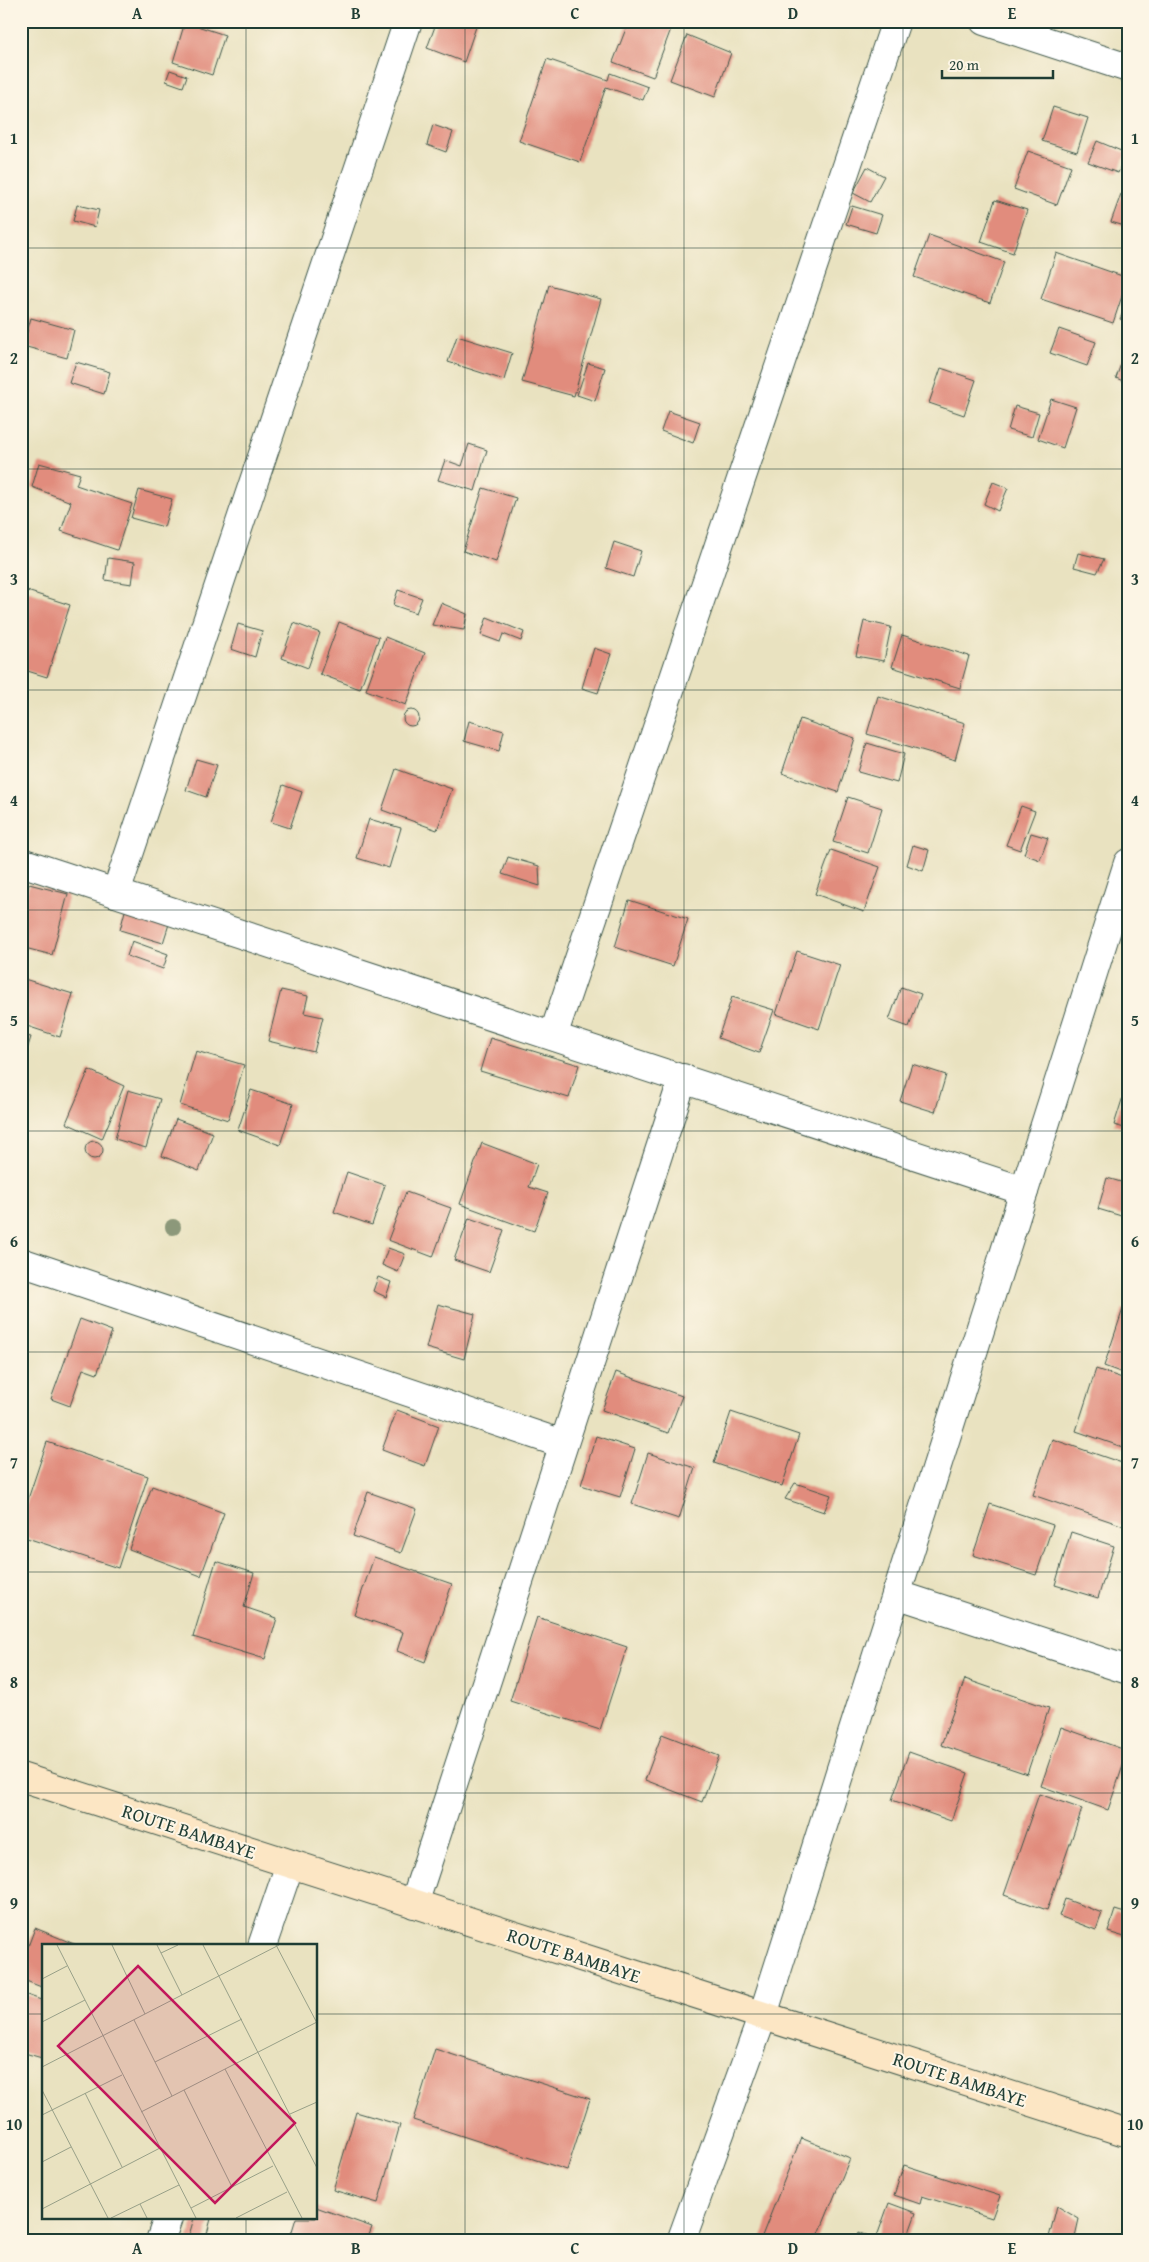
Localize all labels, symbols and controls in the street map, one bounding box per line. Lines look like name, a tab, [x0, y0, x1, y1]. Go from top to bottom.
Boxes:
text: A	[132, 1, 143, 25]
text: B	[351, 1, 361, 25]
text: C	[570, 1, 580, 25]
text: D	[788, 1, 798, 25]
text: E	[1008, 1, 1017, 25]
scale bar	[942, 48, 1053, 80]
text: 20 m	[949, 54, 980, 75]
text: 1	[10, 126, 18, 150]
text: 1	[1131, 126, 1139, 150]
text: 2	[10, 346, 18, 370]
text: 2	[1131, 346, 1139, 370]
text: 3	[10, 567, 18, 591]
text: 3	[1131, 567, 1139, 591]
text: 4	[10, 788, 18, 812]
text: 4	[1131, 788, 1139, 812]
text: 5	[10, 1008, 18, 1032]
text: 5	[1131, 1008, 1139, 1032]
text: 6	[10, 1229, 18, 1253]
text: 6	[1131, 1229, 1139, 1253]
text: 7	[10, 1450, 18, 1474]
text: 7	[1131, 1450, 1139, 1474]
text: 8	[10, 1670, 18, 1694]
text: 8	[1131, 1670, 1139, 1694]
street label: ROUTE BAMBAYE	[119, 1796, 260, 1866]
text: 9	[10, 1891, 18, 1915]
text: 9	[1131, 1891, 1139, 1915]
street label: ROUTE BAMBAYE	[504, 1920, 645, 1990]
inset map	[42, 1944, 318, 2220]
street label: ROUTE BAMBAYE	[890, 2044, 1031, 2114]
text: 10	[6, 2112, 22, 2136]
text: 10	[1127, 2112, 1143, 2136]
text: A	[132, 2236, 143, 2260]
text: B	[351, 2236, 361, 2260]
text: C	[570, 2236, 580, 2260]
text: D	[788, 2236, 798, 2260]
text: E	[1008, 2236, 1017, 2260]

